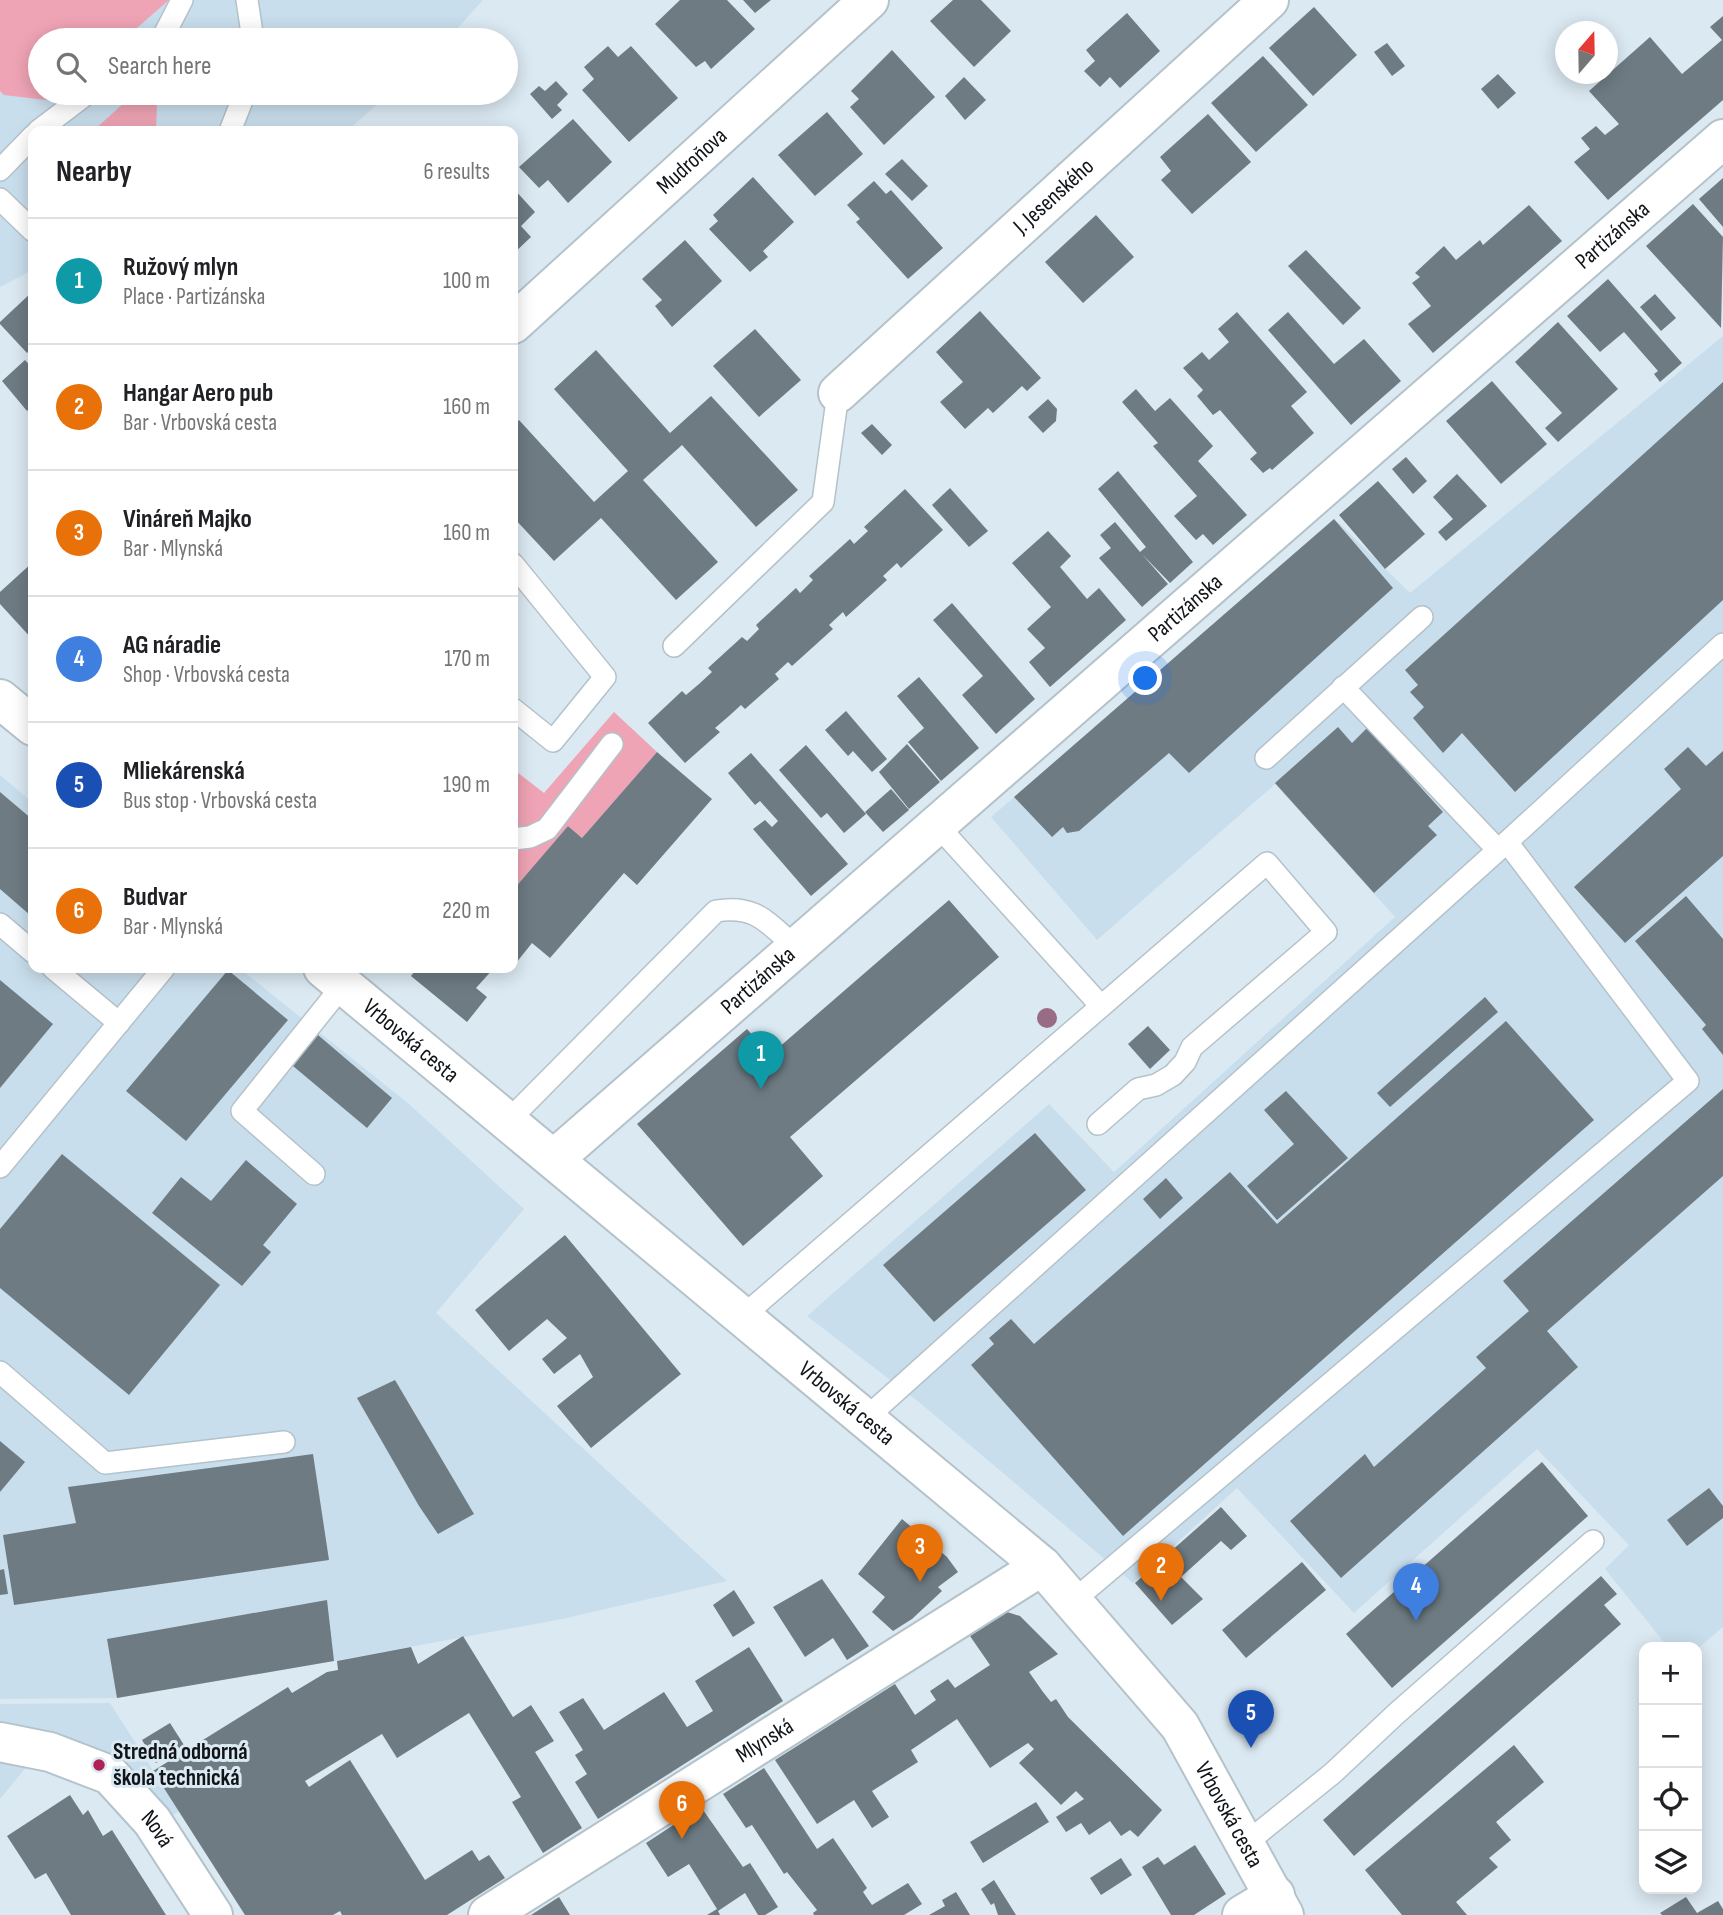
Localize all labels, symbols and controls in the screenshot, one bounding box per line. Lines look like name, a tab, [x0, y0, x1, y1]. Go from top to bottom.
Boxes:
north arrow	[1555, 21, 1618, 84]
search box	[28, 28, 518, 105]
icon: search	[52, 48, 90, 86]
text: Search here	[108, 51, 211, 82]
street label: Mudroňova	[651, 122, 733, 200]
street label: J. Jesenského	[1007, 153, 1100, 241]
text: Nearby	[56, 154, 132, 190]
text: 6 results	[424, 158, 490, 186]
street label: Partizánska	[1570, 195, 1656, 275]
text: Ružový mlyn	[123, 252, 238, 283]
text: 1	[74, 267, 84, 295]
text: 100 m	[443, 267, 490, 295]
text: Place · Partizánska	[123, 283, 265, 311]
text: Hangar Aero pub	[123, 378, 273, 409]
text: 2	[74, 393, 84, 421]
text: 160 m	[443, 393, 490, 421]
text: Bar · Vrbovská cesta	[123, 409, 277, 437]
text: Vináreň Majko	[123, 504, 252, 535]
text: 3	[74, 519, 84, 547]
text: 160 m	[443, 519, 490, 547]
text: Bar · Mlynská	[123, 535, 223, 563]
street label: Partizánska	[1143, 568, 1228, 648]
text: AG náradie	[123, 630, 221, 661]
text: 4	[74, 645, 84, 673]
text: 170 m	[444, 645, 490, 673]
text: Shop · Vrbovská cesta	[123, 661, 290, 689]
your location	[1128, 661, 1162, 695]
text: Mliekárenská	[123, 756, 245, 787]
text: 5	[74, 771, 84, 799]
text: 190 m	[443, 771, 490, 799]
text: Bus stop · Vrbovská cesta	[123, 787, 317, 815]
text: Budvar	[123, 882, 187, 913]
text: 6	[74, 897, 84, 925]
text: 220 m	[442, 897, 490, 925]
text: Bar · Mlynská	[123, 913, 223, 941]
street label: Partizánska	[715, 941, 801, 1021]
street label: Vrbovská cesta	[357, 993, 464, 1089]
pin: 1	[738, 1031, 784, 1089]
street label: Vrbovská cesta	[793, 1355, 900, 1451]
pin: 3	[897, 1524, 943, 1582]
pin: 2	[1138, 1543, 1184, 1601]
pin: 4	[1393, 1563, 1439, 1621]
map controls	[1639, 1642, 1702, 1894]
button: +	[1639, 1642, 1702, 1705]
pin: 5	[1228, 1690, 1274, 1748]
button: −	[1639, 1705, 1702, 1768]
street label: Mlynská	[731, 1712, 799, 1769]
place label: Stredná odborná škola technická	[113, 1738, 248, 1792]
marker: Stredná odborná škola technická	[91, 1757, 107, 1773]
street label: Vrbovská cesta	[1189, 1757, 1269, 1873]
button: locate	[1639, 1768, 1702, 1831]
pin: 6	[659, 1781, 705, 1839]
street label: Nová	[135, 1804, 179, 1853]
button: layers	[1639, 1831, 1702, 1894]

